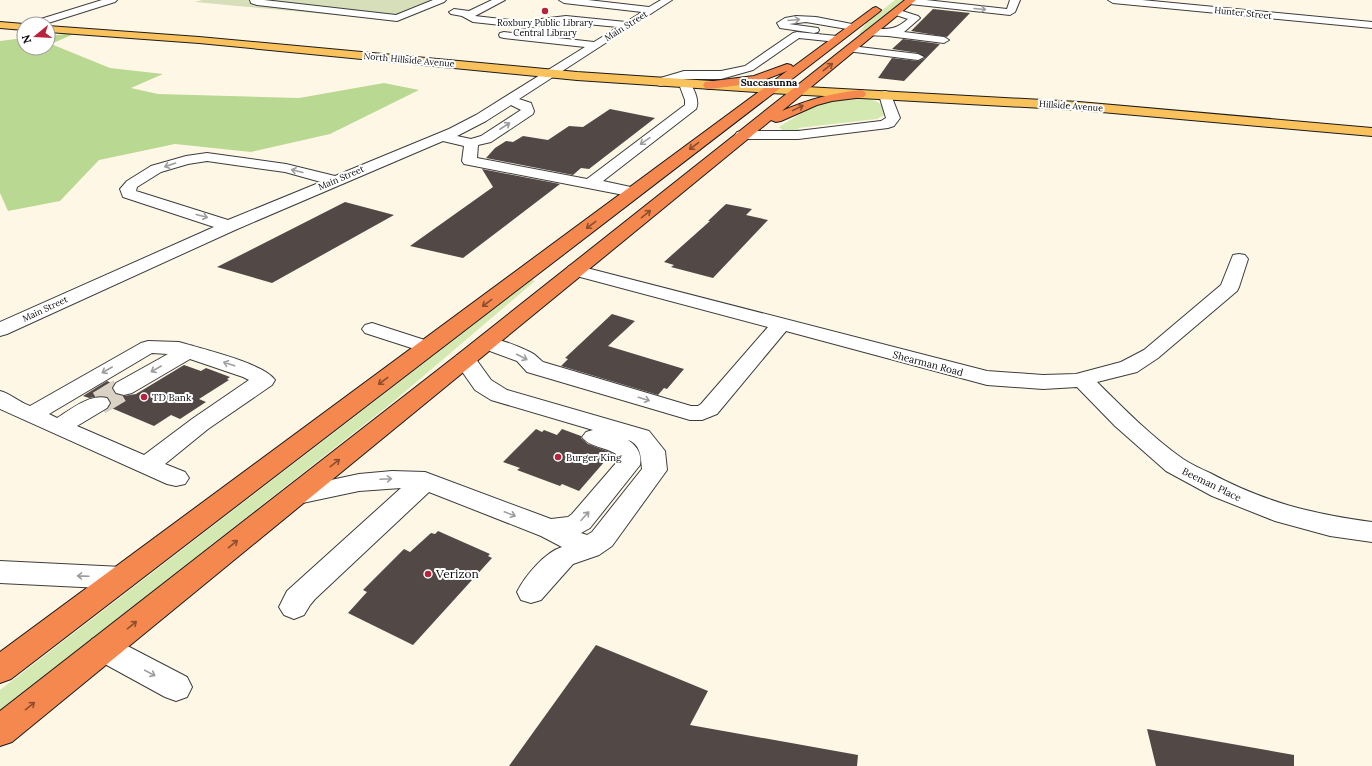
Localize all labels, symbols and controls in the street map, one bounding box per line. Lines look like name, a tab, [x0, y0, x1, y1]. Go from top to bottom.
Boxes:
street label: Hunter Street	[1214, 4, 1273, 21]
one-way arrow	[973, 5, 986, 13]
marker: Roxbury Public Library Central Library	[540, 6, 550, 16]
street label: Main Street	[602, 8, 650, 43]
north arrow	[16, 16, 56, 56]
one-way arrow	[787, 16, 800, 23]
place label: Roxbury Public Library Central Library	[497, 17, 593, 38]
text: N	[18, 32, 34, 45]
street label: North Hillside Avenue	[363, 50, 455, 69]
one-way arrow	[822, 62, 833, 71]
district label: Succasunna	[741, 76, 798, 89]
street label: Hillside Avenue	[1039, 98, 1104, 113]
one-way arrow	[792, 104, 804, 111]
one-way arrow	[500, 122, 511, 130]
one-way arrow	[640, 137, 651, 145]
one-way arrow	[689, 142, 700, 150]
one-way arrow	[163, 162, 176, 169]
street label: Main Street	[316, 163, 366, 192]
one-way arrow	[291, 167, 304, 174]
one-way arrow	[641, 210, 652, 218]
one-way arrow	[195, 213, 208, 220]
one-way arrow	[585, 221, 596, 229]
street label: Main Street	[20, 293, 70, 324]
one-way arrow	[481, 299, 492, 307]
street label: Shearman Road	[891, 348, 965, 379]
one-way arrow	[516, 354, 528, 361]
one-way arrow	[223, 360, 235, 368]
one-way arrow	[101, 366, 113, 374]
one-way arrow	[150, 366, 162, 374]
one-way arrow	[377, 377, 388, 385]
place label: TD Bank	[152, 391, 192, 404]
marker: TD Bank	[139, 392, 149, 402]
one-way arrow	[637, 396, 650, 403]
place label: Burger King	[566, 451, 622, 464]
marker: Burger King	[553, 452, 563, 462]
one-way arrow	[330, 458, 340, 467]
street label: Beeman Place	[1180, 464, 1244, 505]
one-way arrow	[379, 476, 392, 483]
one-way arrow	[503, 511, 515, 519]
one-way arrow	[580, 512, 589, 522]
one-way arrow	[228, 539, 239, 548]
place label: Verizon	[435, 566, 479, 581]
marker: Verizon	[423, 569, 433, 579]
one-way arrow	[77, 573, 90, 580]
one-way arrow	[126, 621, 137, 629]
one-way arrow	[143, 670, 155, 677]
one-way arrow	[25, 702, 36, 711]

